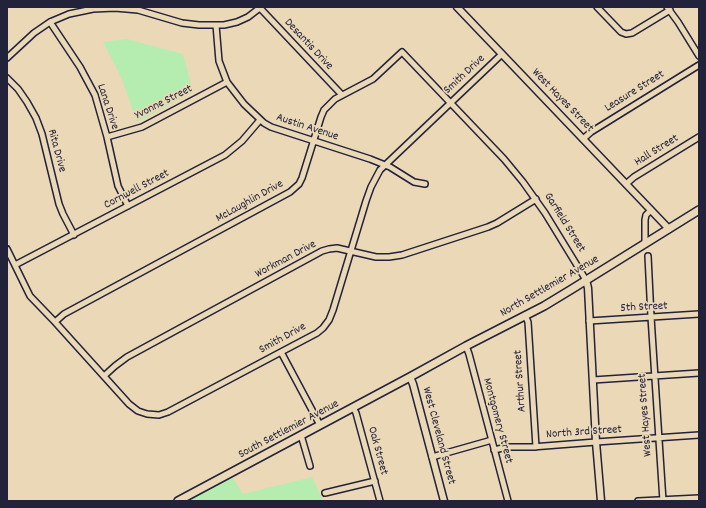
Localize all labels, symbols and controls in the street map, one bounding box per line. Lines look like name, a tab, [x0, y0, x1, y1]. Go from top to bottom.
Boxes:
street label: Desantis Drive	[280, 16, 336, 74]
street label: Smith Drive	[441, 52, 489, 98]
street label: West Hayes Street	[528, 66, 596, 136]
street label: Leasure Street	[602, 68, 668, 116]
street label: Lana Drive	[93, 82, 121, 132]
street label: Yvonne Street	[133, 82, 195, 124]
street label: Austin Avenue	[274, 111, 340, 145]
street label: Rita Drive	[43, 128, 69, 174]
street label: Hall Street	[632, 132, 682, 170]
street label: Cornwell Street	[102, 167, 172, 213]
street label: McLaughlin Drive	[214, 178, 286, 226]
street label: Garfield Street	[540, 191, 588, 255]
street label: Workman Drive	[253, 238, 319, 282]
street label: North Settlemier Avenue	[498, 253, 602, 321]
street label: 5th Street	[620, 300, 668, 316]
street label: Smith Drive	[257, 320, 309, 358]
street label: Arthur Street	[512, 349, 530, 413]
street label: West Hayes Street	[636, 373, 656, 457]
street label: Montgomery Street	[479, 377, 515, 465]
street label: West Cleveland Street	[418, 386, 458, 486]
street label: South Settlemier Avenue	[236, 397, 342, 463]
street label: North 3rd Street	[546, 423, 622, 443]
street label: Oak Street	[364, 425, 390, 477]

